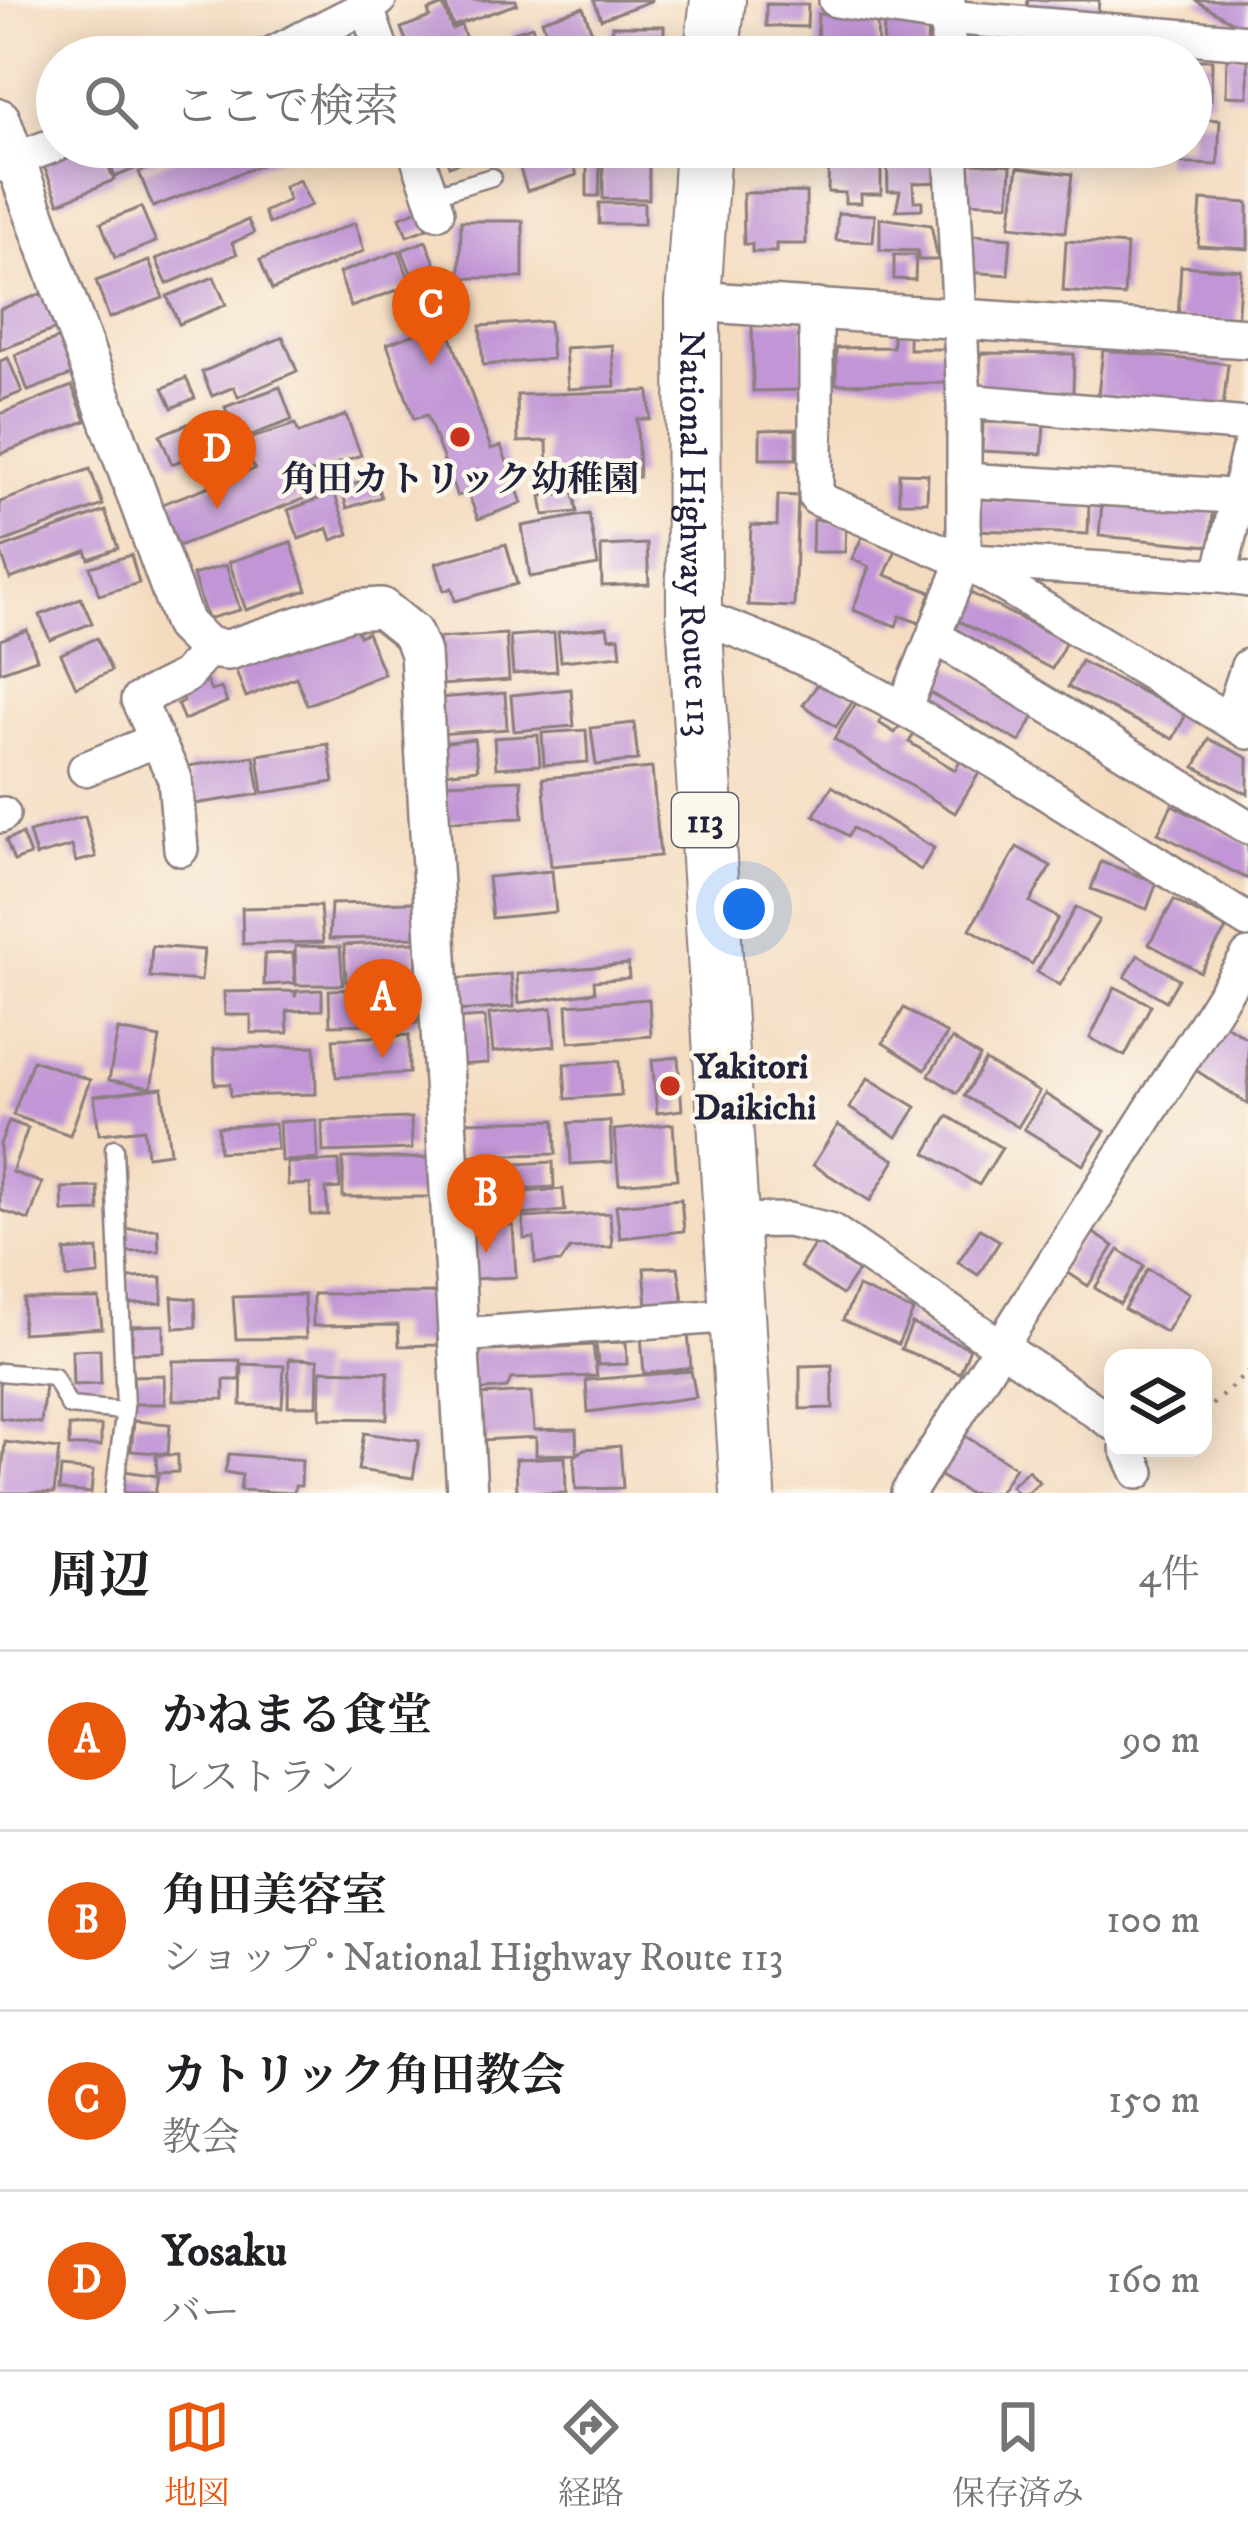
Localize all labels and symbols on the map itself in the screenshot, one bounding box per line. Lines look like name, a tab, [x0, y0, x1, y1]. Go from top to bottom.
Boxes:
pin: C	[392, 266, 470, 365]
street label: National Highway Route 113	[668, 330, 721, 738]
pin: D	[178, 410, 256, 509]
marker: 角田カトリック幼稚園	[447, 424, 473, 450]
place label: 角田カトリック幼稚園	[281, 458, 639, 503]
road number: 113	[672, 793, 738, 847]
your location	[714, 879, 774, 939]
pin: A	[344, 959, 422, 1058]
place label: Yakitori Daikichi	[693, 1045, 816, 1131]
marker: Yakitori Daikichi	[657, 1073, 683, 1099]
pin: B	[447, 1154, 525, 1253]

